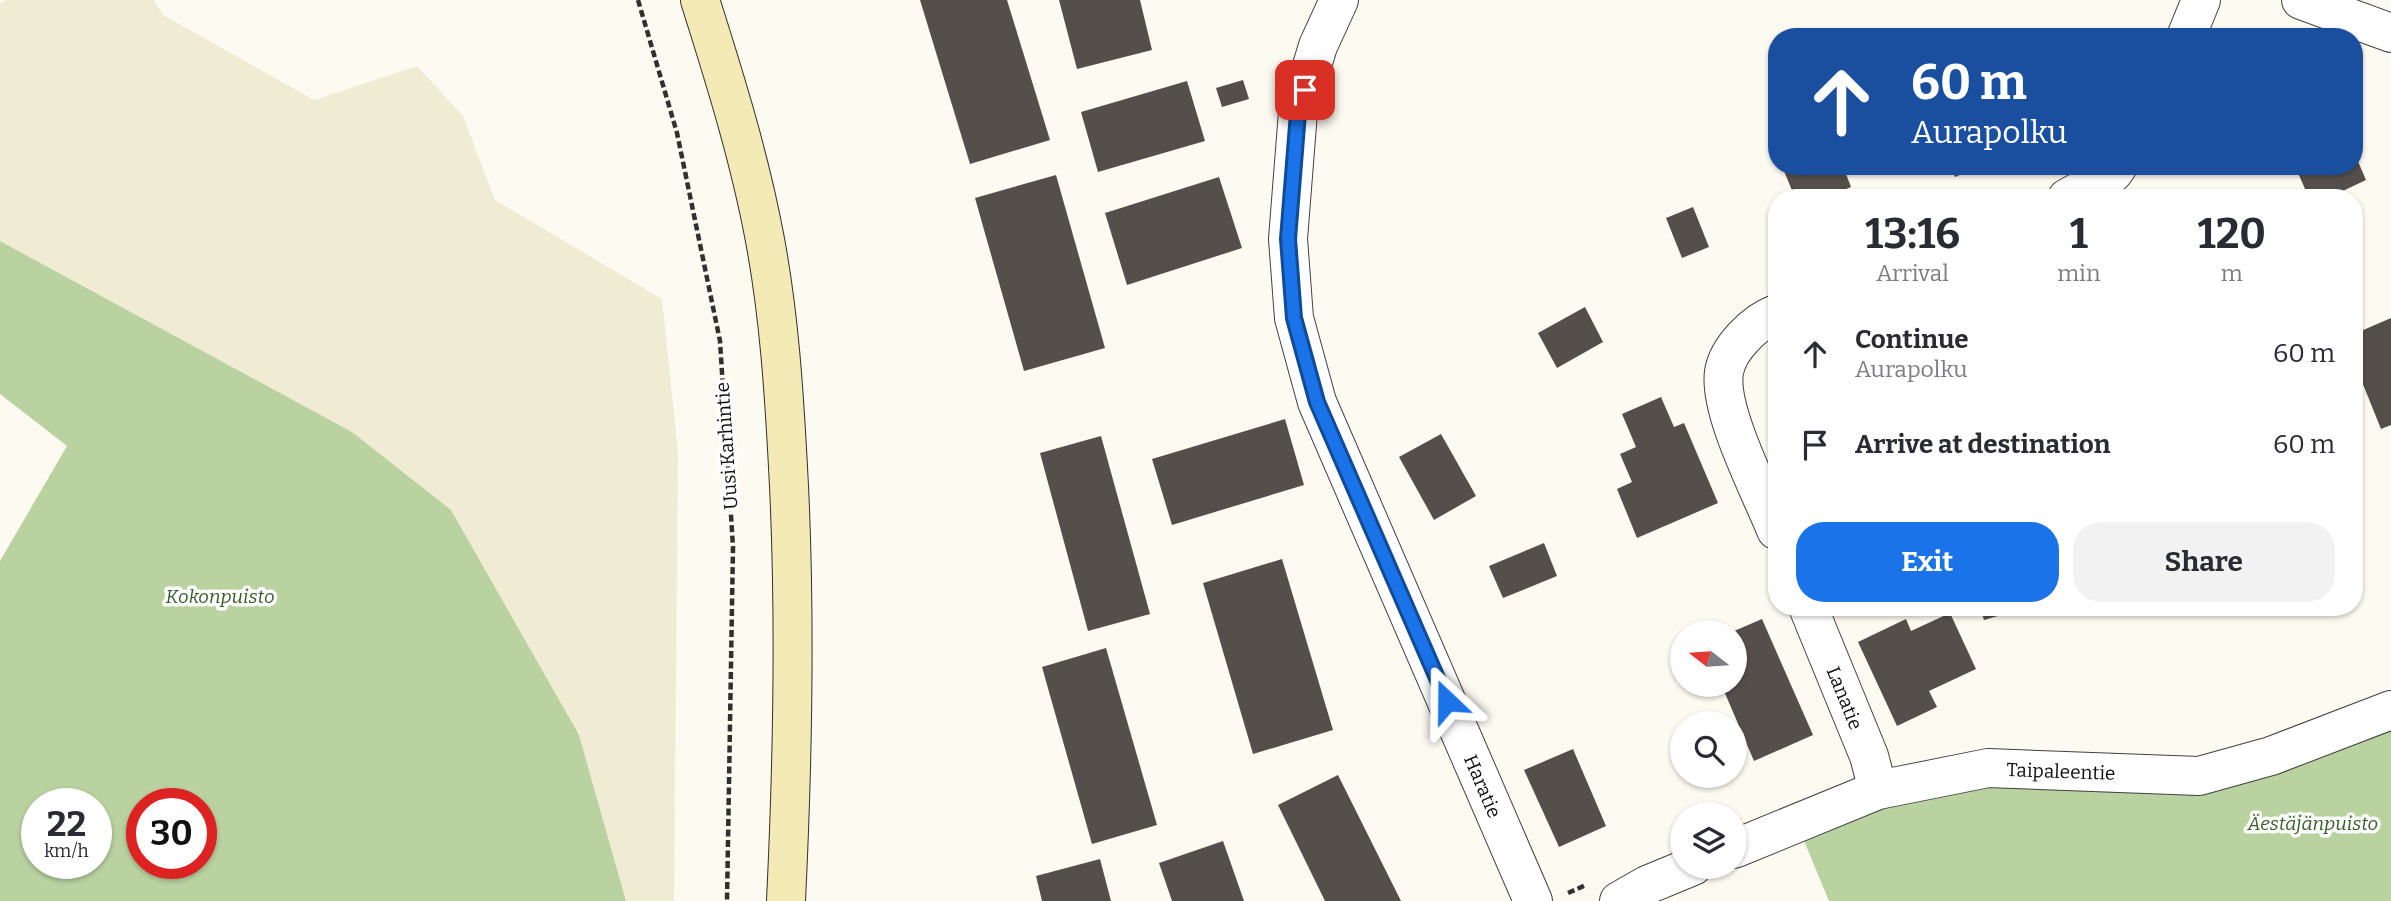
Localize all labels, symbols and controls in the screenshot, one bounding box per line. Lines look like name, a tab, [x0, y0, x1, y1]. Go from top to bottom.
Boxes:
text: 60 m	[1911, 53, 2027, 112]
icon: ahead	[1796, 56, 1887, 147]
pin	[1275, 60, 1335, 120]
icon: arrive	[1286, 71, 1324, 109]
text: Aurapolku	[1911, 113, 2067, 151]
text: 13:16	[1865, 209, 1960, 259]
text: 1	[2070, 209, 2088, 259]
text: 120	[2198, 209, 2266, 259]
text: Arrival	[1876, 259, 1949, 287]
text: min	[2057, 259, 2100, 287]
text: m	[2221, 259, 2243, 287]
text: Continue	[1855, 324, 1969, 355]
icon: ahead	[1796, 335, 1834, 373]
text: 60 m	[2273, 338, 2335, 369]
text: Aurapolku	[1855, 355, 1967, 383]
street label: Uusi Karhintie	[711, 381, 742, 511]
icon: arrive	[1796, 426, 1834, 464]
text: Arrive at destination	[1855, 429, 2110, 460]
text: 60 m	[2273, 429, 2335, 460]
button: Exit	[1796, 522, 2059, 602]
button: Share	[2073, 522, 2335, 602]
park label: Kokonpuisto	[165, 585, 275, 608]
north arrow	[1670, 620, 1746, 696]
map controls	[1670, 620, 1747, 879]
street label: Lanatie	[1822, 663, 1868, 733]
position arrow	[1410, 664, 1484, 738]
button: search	[1670, 711, 1747, 788]
street label: Haratie	[1459, 751, 1506, 821]
street label: Taipaleentie	[2006, 758, 2116, 785]
speed limit sign: 30	[126, 788, 217, 879]
button: layers	[1670, 802, 1747, 879]
text: 22	[47, 803, 86, 845]
park label: Äestäjänpuisto	[2247, 812, 2378, 835]
text: km/h	[44, 840, 89, 862]

